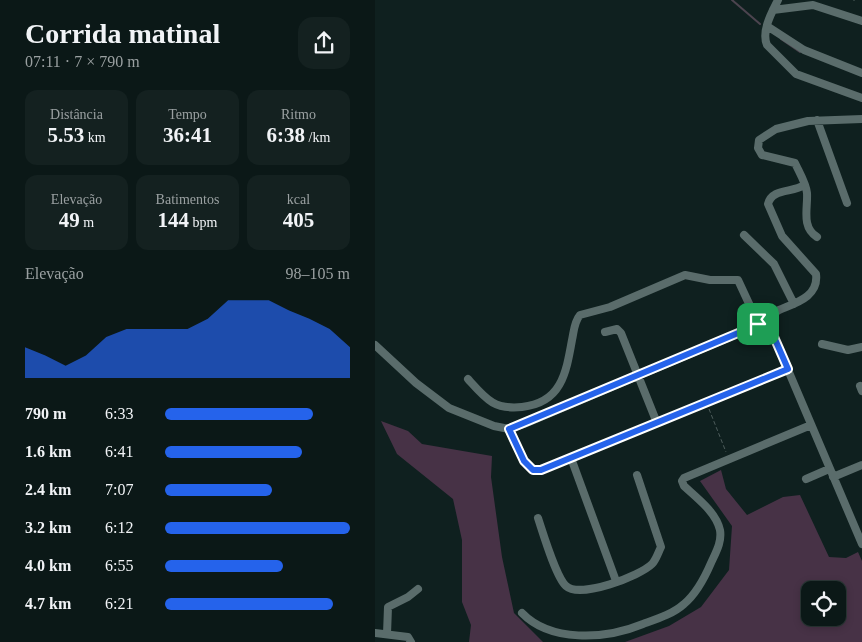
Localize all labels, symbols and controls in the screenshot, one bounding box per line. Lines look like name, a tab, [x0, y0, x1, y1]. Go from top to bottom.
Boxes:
button: share	[298, 17, 350, 69]
text: Corrida matinal	[25, 18, 220, 49]
text: 07:11 · 7 × 790 m	[25, 53, 140, 70]
text: Distância	[50, 107, 103, 122]
text: Tempo	[168, 107, 207, 122]
text: Ritmo	[281, 107, 316, 122]
text: 5.53	[47, 123, 84, 147]
text: 36:41	[163, 123, 212, 147]
text: 6:38	[267, 123, 305, 147]
text: km	[84, 130, 106, 145]
text: /km	[305, 130, 330, 145]
text: Elevação	[51, 192, 102, 207]
text: Batimentos	[156, 192, 219, 207]
text: kcal	[287, 192, 310, 207]
text: 49	[59, 208, 80, 232]
text: 144	[158, 208, 189, 232]
text: 405	[283, 208, 314, 232]
text: m	[80, 215, 94, 230]
text: bpm	[189, 215, 217, 230]
text: Elevação	[25, 265, 84, 282]
text: 98–105 m	[286, 265, 350, 282]
pin	[737, 303, 779, 345]
icon: arrive	[744, 310, 772, 338]
text: 790 m	[25, 405, 66, 422]
text: 6:33	[105, 405, 133, 422]
text: 1.6 km	[25, 443, 71, 460]
text: 6:41	[105, 443, 133, 460]
text: 2.4 km	[25, 481, 71, 498]
text: 7:07	[105, 481, 133, 498]
text: 3.2 km	[25, 519, 71, 536]
text: 6:12	[105, 519, 133, 536]
text: 4.0 km	[25, 557, 71, 574]
text: 6:55	[105, 557, 133, 574]
map controls	[801, 581, 846, 626]
button: locate	[801, 581, 846, 626]
text: 4.7 km	[25, 595, 71, 612]
text: 6:21	[105, 595, 133, 612]

